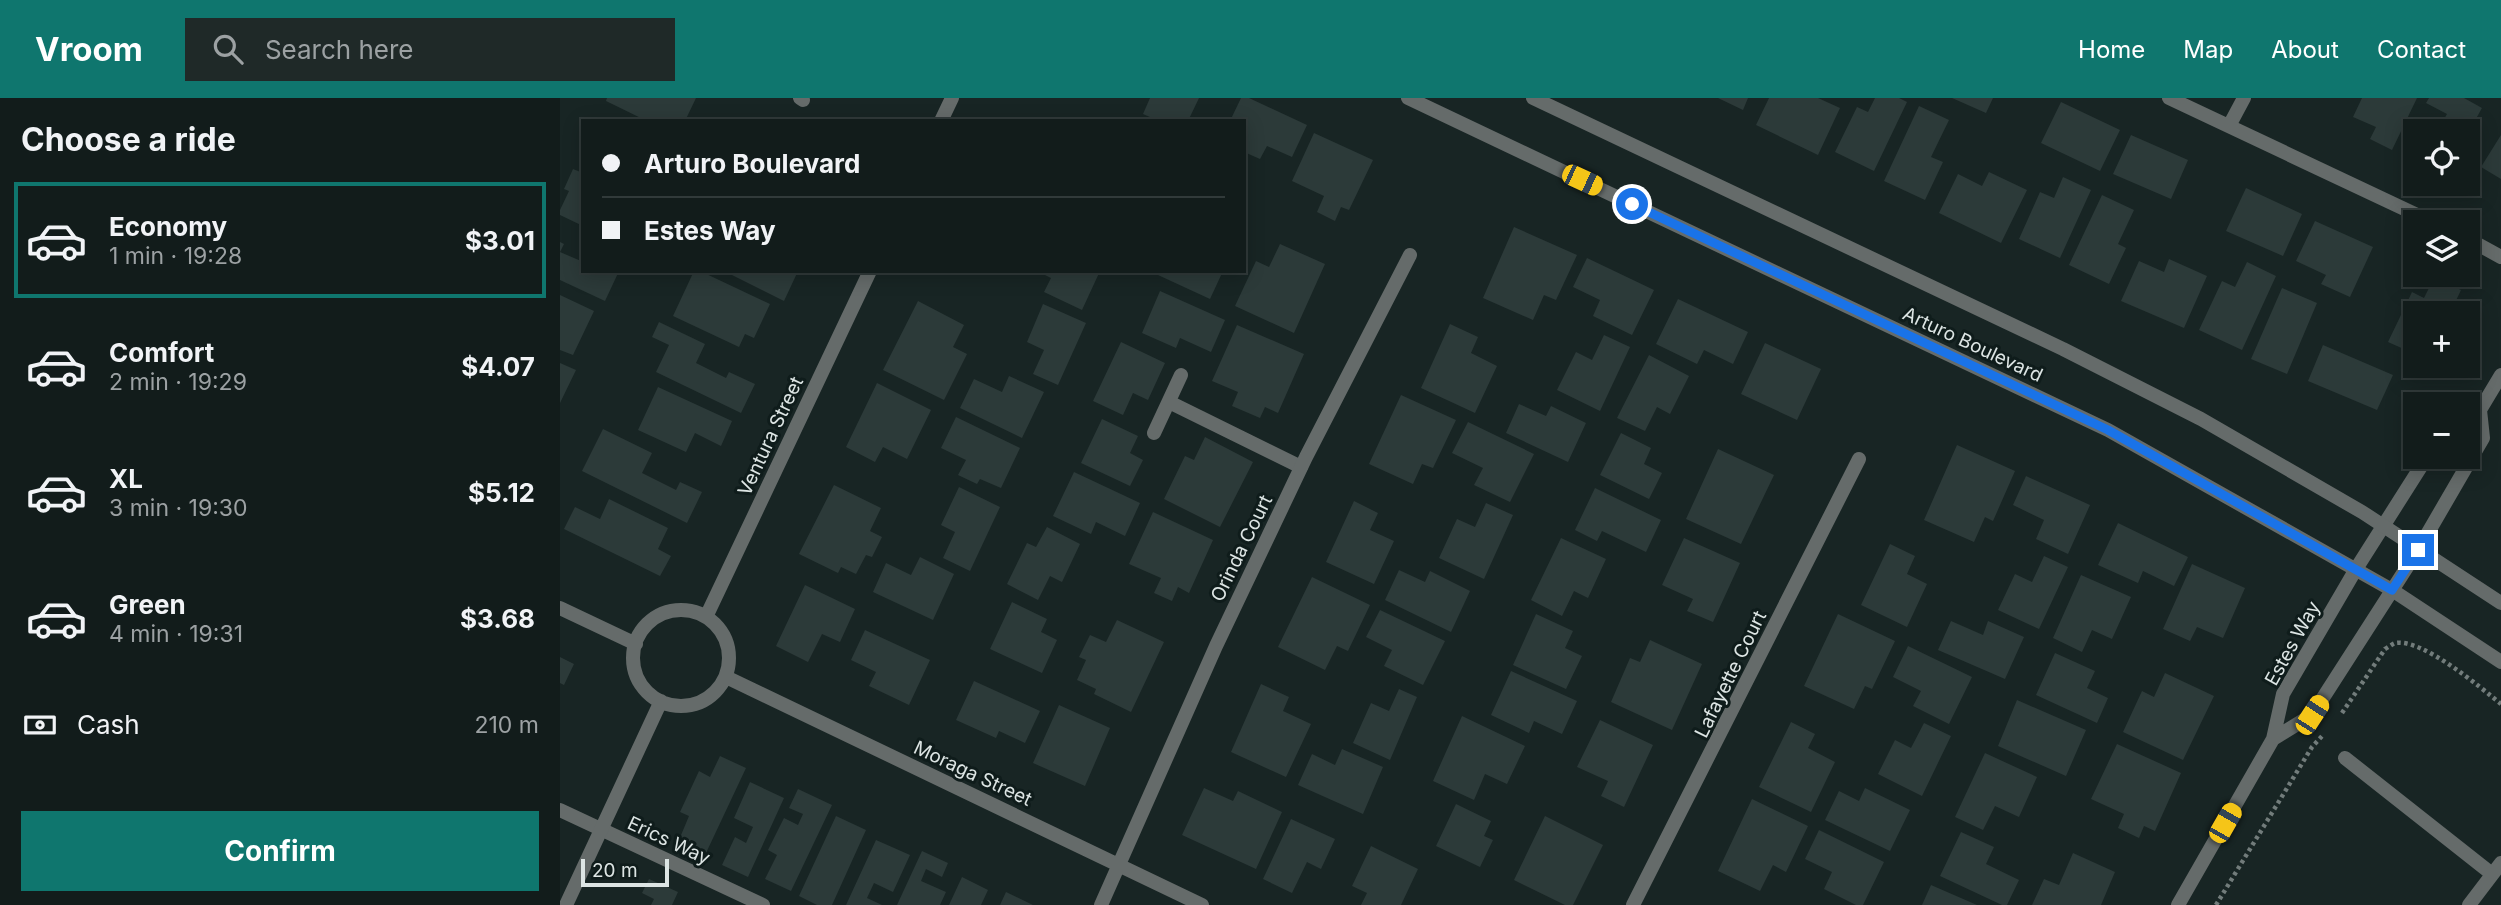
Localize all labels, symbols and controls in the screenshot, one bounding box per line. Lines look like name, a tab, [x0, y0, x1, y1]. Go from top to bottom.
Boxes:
search box	[185, 18, 675, 81]
text: Vroom	[35, 29, 143, 69]
icon: search	[209, 30, 247, 68]
text: Search here	[265, 34, 414, 65]
text: Home	[2078, 35, 2145, 64]
text: Map	[2183, 35, 2233, 64]
text: About	[2271, 35, 2339, 64]
text: Contact	[2377, 35, 2466, 64]
map controls	[2403, 119, 2480, 469]
button: locate	[2403, 119, 2480, 196]
text: Choose a ride	[21, 120, 236, 159]
text: Arturo Boulevard	[644, 148, 860, 179]
car	[1559, 162, 1606, 198]
route start	[1616, 188, 1648, 220]
icon: car	[25, 209, 88, 272]
button: layers	[2403, 210, 2480, 287]
text: Economy	[109, 211, 227, 242]
text: Estes Way	[644, 215, 776, 246]
text: $3.01	[465, 225, 535, 256]
text: 1 min · 19:28	[109, 242, 242, 270]
button: +	[2403, 301, 2480, 378]
street label: Arturo Boulevard	[1899, 302, 2046, 387]
icon: car	[25, 335, 88, 398]
text: Comfort	[109, 337, 214, 368]
text: $4.07	[461, 351, 535, 382]
text: 2 min · 19:29	[109, 368, 247, 396]
street label: Ventura Street	[733, 373, 808, 499]
button: −	[2403, 392, 2480, 469]
icon: car	[25, 461, 88, 524]
text: XL	[109, 463, 143, 494]
text: $5.12	[468, 477, 535, 508]
street label: Orinda Court	[1206, 491, 1277, 605]
text: 3 min · 19:30	[109, 494, 248, 522]
route end	[2402, 534, 2434, 566]
icon: car	[25, 587, 88, 650]
text: Green	[109, 589, 186, 620]
street label: Estes Way	[2260, 597, 2325, 689]
text: $3.68	[460, 603, 535, 634]
street label: Lafayette Court	[1690, 607, 1771, 741]
text: 4 min · 19:31	[109, 620, 243, 648]
car	[2292, 692, 2333, 738]
icon: cash	[21, 706, 59, 744]
text: Cash	[77, 709, 140, 740]
text: 210 m	[474, 711, 539, 739]
street label: Moraga Street	[910, 736, 1035, 811]
car	[2206, 800, 2245, 846]
button: Confirm	[21, 811, 539, 891]
street label: Erics Way	[624, 811, 714, 870]
scale bar	[581, 856, 668, 888]
text: 20 m	[592, 859, 638, 882]

